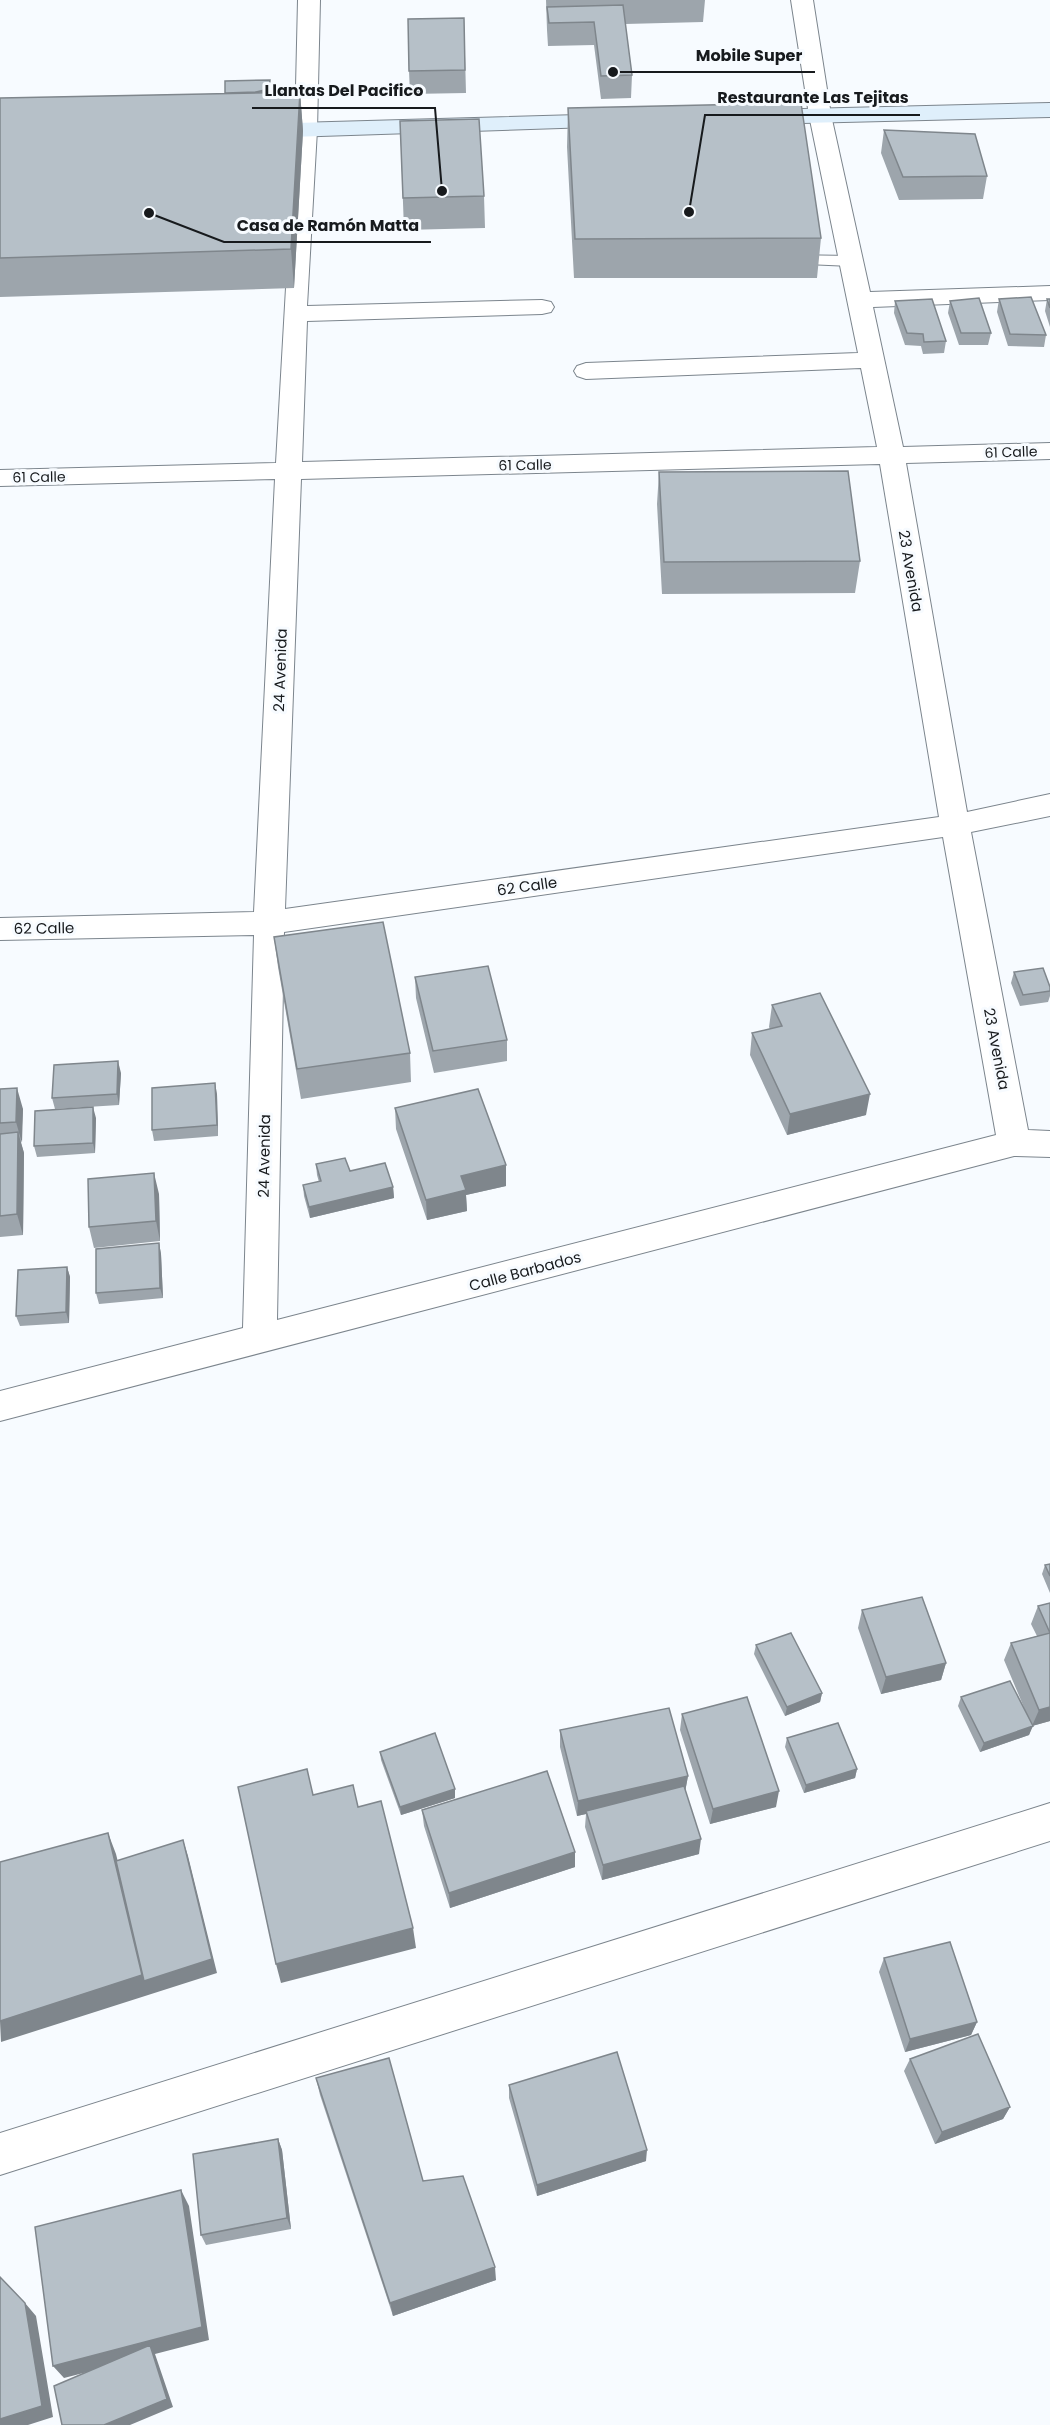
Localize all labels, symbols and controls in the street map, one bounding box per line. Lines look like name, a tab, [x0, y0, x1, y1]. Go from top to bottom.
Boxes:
callout: Mobile Super	[684, 38, 815, 72]
text: Mobile Super	[696, 44, 802, 67]
callout: Llantas Del Pacifico	[252, 74, 435, 108]
text: Llantas Del Pacifico	[265, 79, 423, 102]
callout: Restaurante Las Tejitas	[705, 81, 920, 115]
text: Restaurante Las Tejitas	[717, 86, 909, 109]
callout: Casa de Ramón Matta	[224, 208, 431, 242]
text: Casa de Ramón Matta	[237, 214, 419, 237]
street label: 61 Calle	[984, 441, 1038, 463]
street label: 61 Calle	[498, 455, 552, 475]
street label: 61 Calle	[12, 467, 66, 487]
street label: 23 Avenida	[893, 528, 929, 614]
street label: 24 Avenida	[268, 628, 292, 712]
street label: 62 Calle	[496, 871, 558, 901]
street label: 62 Calle	[14, 917, 74, 939]
street label: 23 Avenida	[979, 1006, 1015, 1092]
street label: 24 Avenida	[253, 1114, 275, 1198]
street label: Calle Barbados	[467, 1246, 584, 1296]

